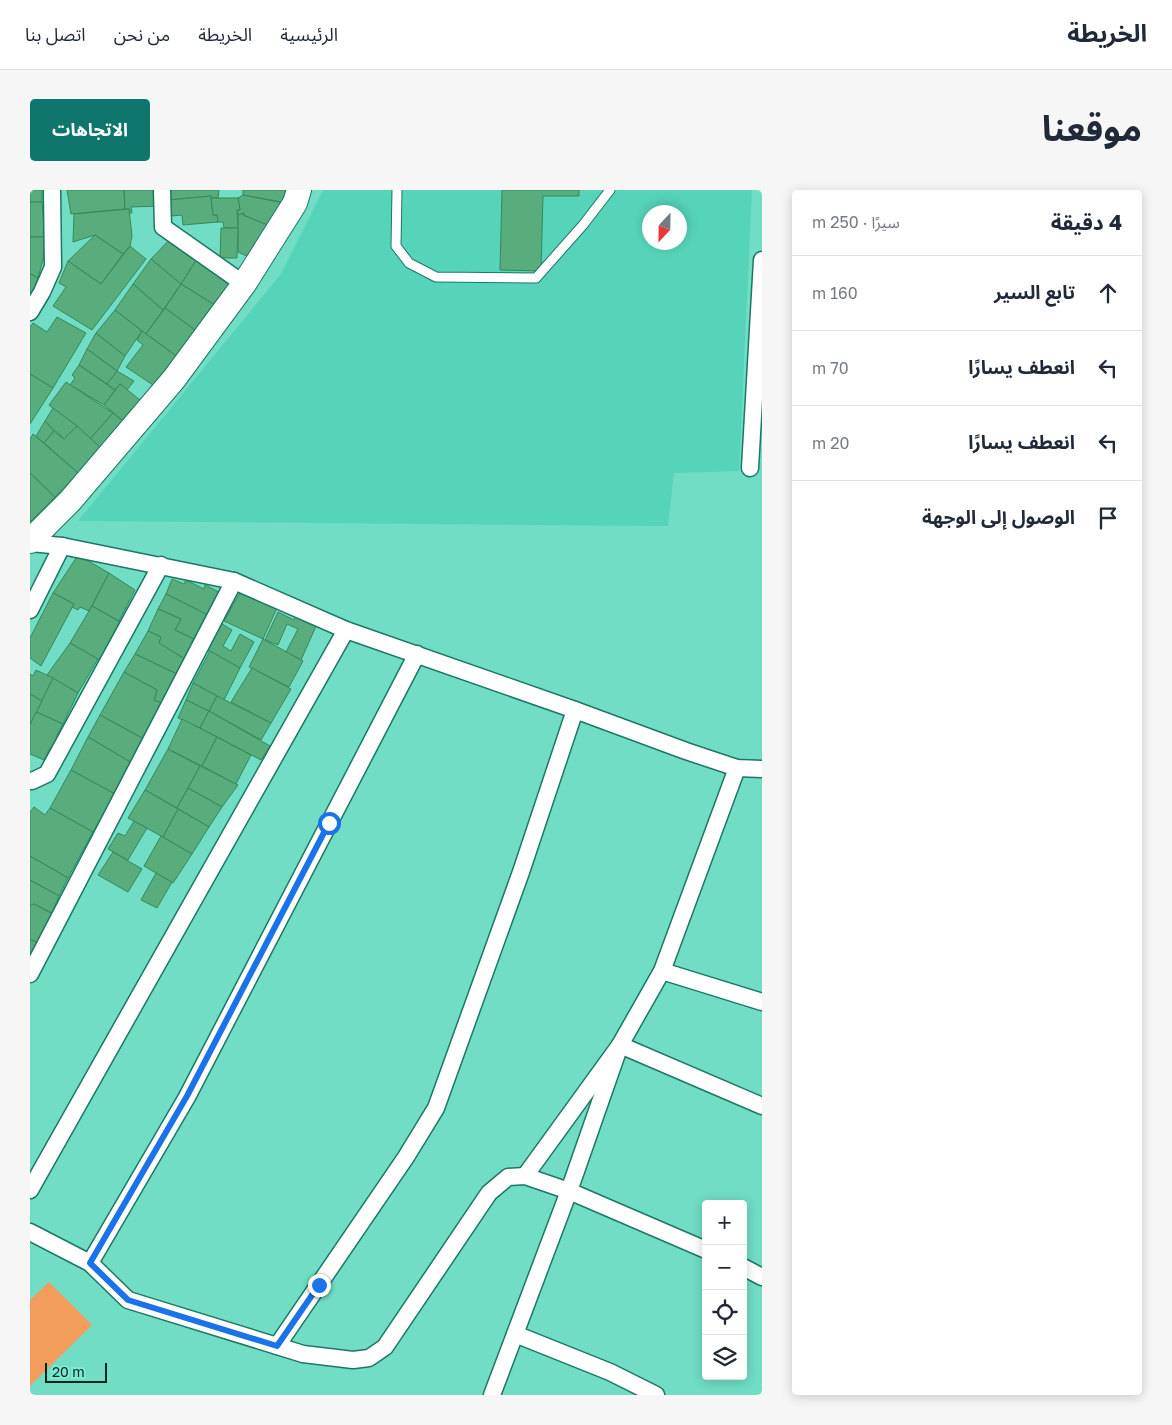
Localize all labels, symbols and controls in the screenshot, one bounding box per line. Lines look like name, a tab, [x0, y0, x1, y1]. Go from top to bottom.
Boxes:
text: الخريطة	[1067, 18, 1147, 47]
text: اتصل بنا	[25, 23, 86, 45]
text: من نحن	[114, 23, 170, 45]
text: الخريطة	[198, 23, 252, 45]
text: الرئيسية	[280, 23, 338, 45]
button: الاتجاهات	[30, 99, 150, 161]
text: موقعنا	[1042, 107, 1142, 149]
north arrow	[642, 205, 687, 250]
text: 4 دقيقة	[1051, 209, 1122, 235]
text: سيرًا · 250 m	[812, 212, 900, 232]
icon: ahead	[1094, 279, 1122, 307]
text: تابع السير	[994, 280, 1075, 303]
text: 160 m	[812, 283, 858, 303]
icon: left	[1094, 354, 1122, 382]
text: انعطف يسارًا	[968, 355, 1075, 378]
text: 70 m	[812, 358, 849, 378]
icon: left	[1094, 429, 1122, 457]
text: انعطف يسارًا	[968, 430, 1075, 453]
text: 20 m	[812, 433, 849, 453]
icon: arrive	[1094, 504, 1122, 532]
text: الوصول إلى الوجهة	[922, 505, 1075, 528]
route start	[318, 812, 341, 835]
map controls	[702, 1200, 747, 1380]
button: +	[702, 1200, 747, 1245]
button: −	[702, 1245, 747, 1290]
route end	[308, 1274, 331, 1297]
button: locate	[702, 1290, 747, 1335]
button: layers	[702, 1335, 747, 1380]
scale bar	[45, 1360, 108, 1383]
text: 20 m	[52, 1363, 85, 1380]

